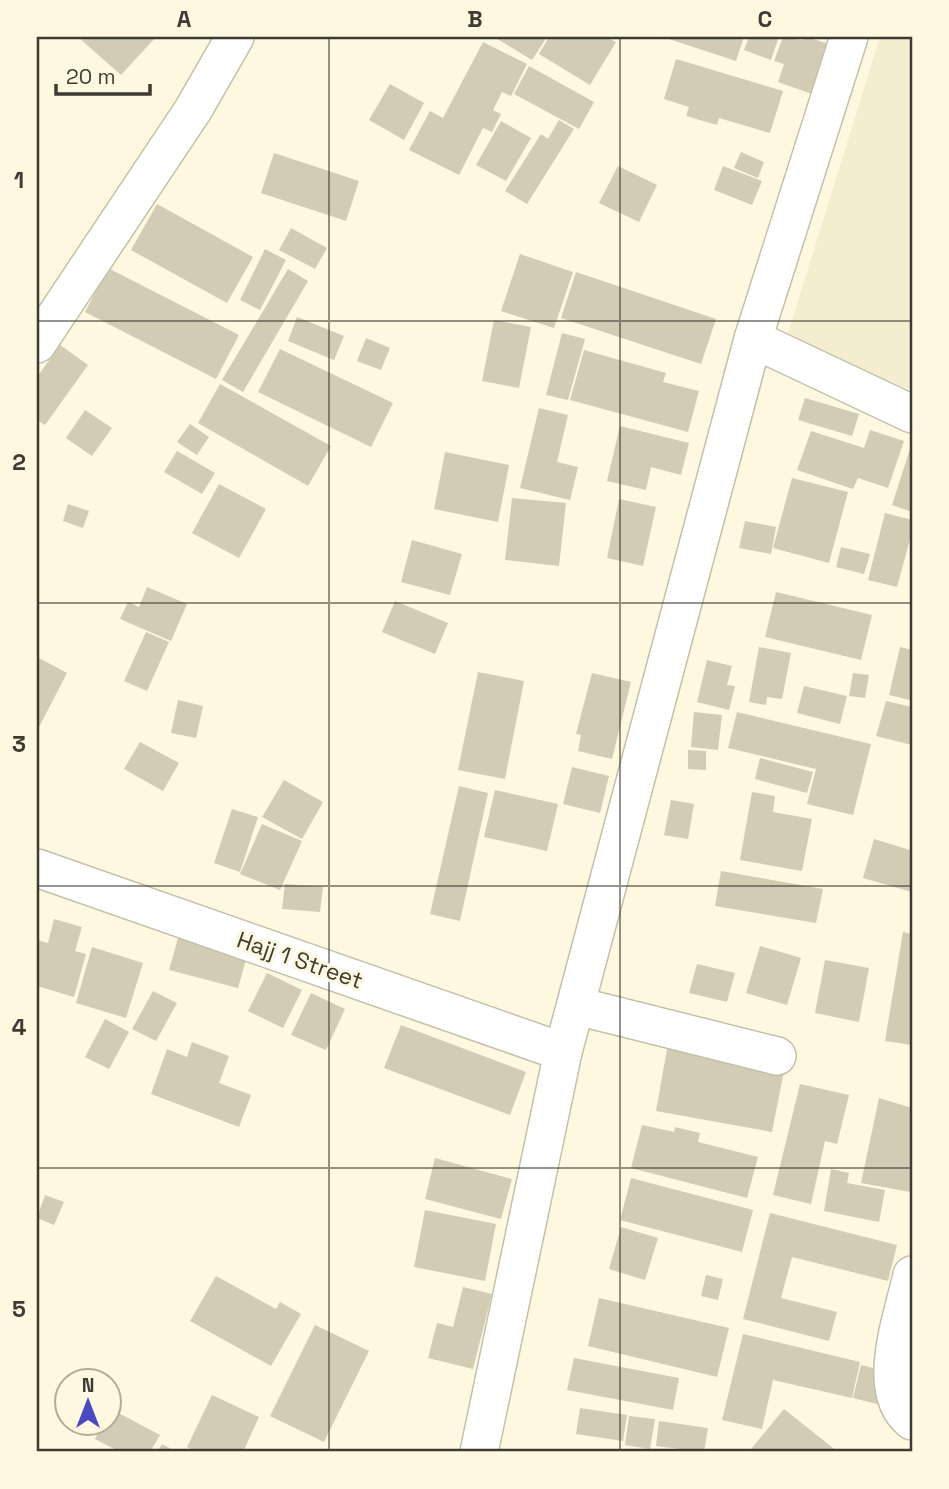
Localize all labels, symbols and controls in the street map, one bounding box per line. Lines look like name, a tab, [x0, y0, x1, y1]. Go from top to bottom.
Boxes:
text: A	[177, 4, 192, 34]
text: B	[467, 4, 483, 34]
text: C	[758, 4, 772, 34]
scale bar	[56, 52, 150, 96]
text: 20 m	[66, 63, 116, 90]
text: 1	[14, 165, 24, 195]
text: 2	[12, 447, 26, 477]
text: 3	[12, 729, 26, 759]
street label: Hajj 1 Street	[233, 924, 367, 996]
text: 4	[12, 1012, 27, 1042]
text: 5	[12, 1294, 26, 1324]
north arrow	[52, 1366, 122, 1436]
text: N	[82, 1373, 94, 1398]

